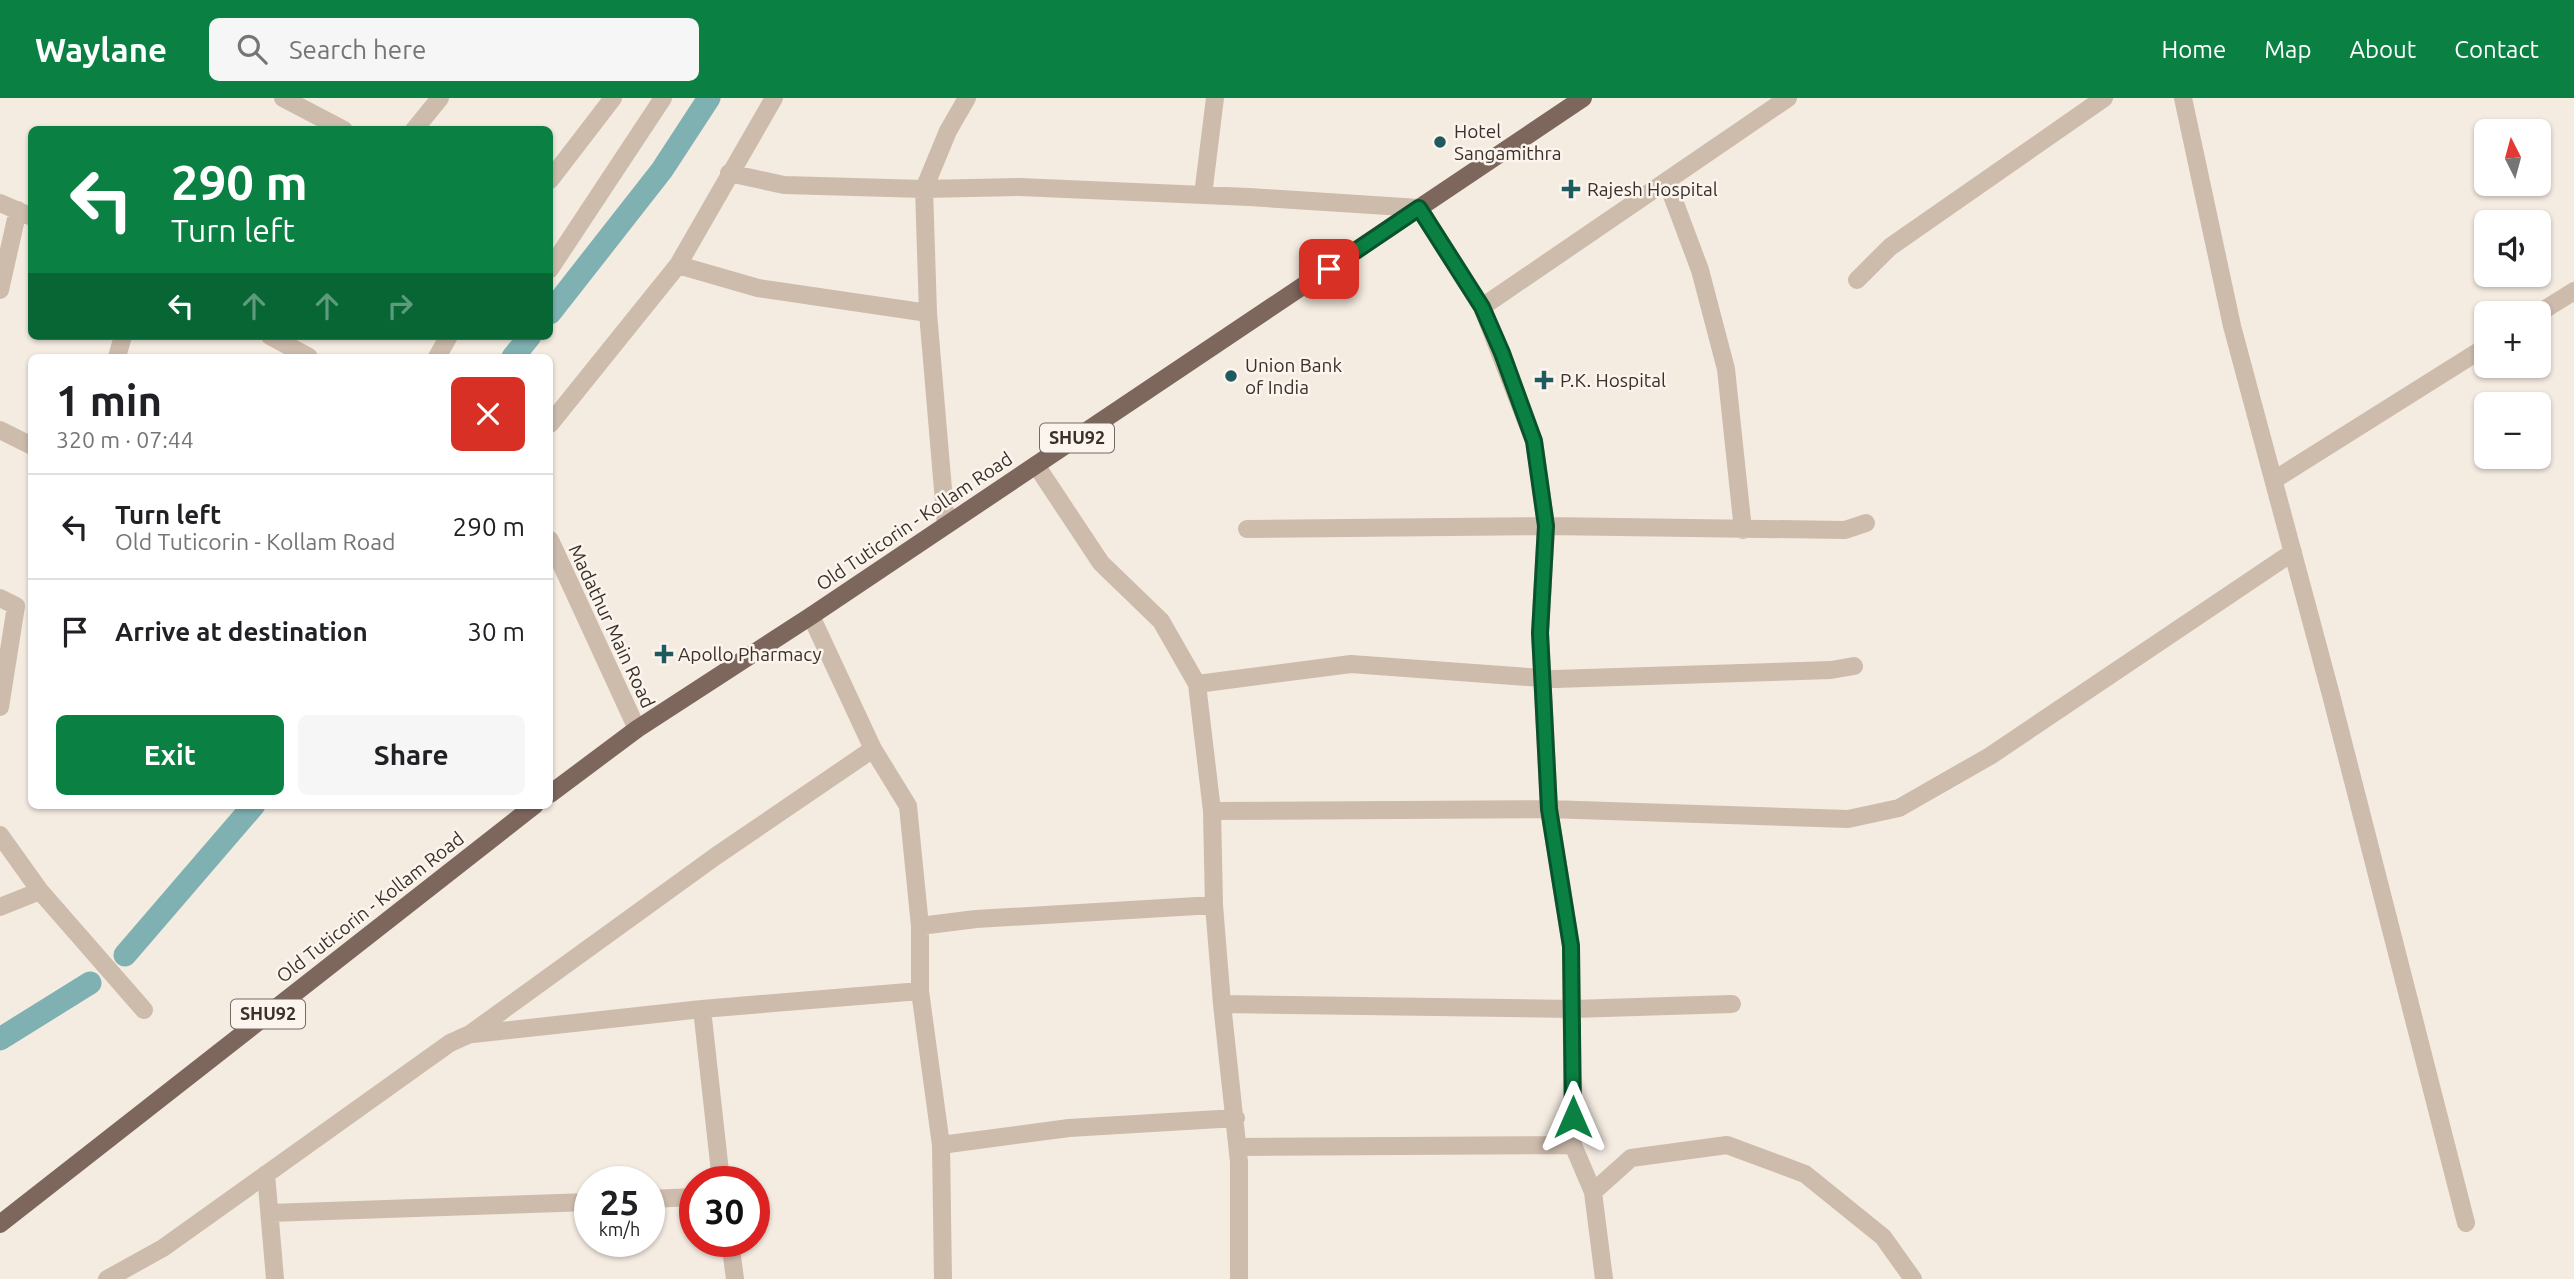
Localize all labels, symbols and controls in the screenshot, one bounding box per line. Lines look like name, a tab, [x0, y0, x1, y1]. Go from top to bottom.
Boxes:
search box	[209, 18, 699, 81]
icon: search	[233, 30, 271, 68]
text: Waylane	[35, 31, 167, 68]
text: Search here	[289, 35, 426, 64]
text: Home	[2161, 36, 2226, 63]
text: Map	[2264, 36, 2311, 63]
text: About	[2349, 36, 2416, 63]
text: Contact	[2454, 36, 2539, 63]
north arrow	[2474, 119, 2552, 196]
map controls	[2474, 119, 2551, 469]
place label: Hotel Sangamithra	[1454, 120, 1562, 164]
marker: Hotel Sangamithra	[1432, 134, 1448, 150]
icon: left	[56, 154, 147, 245]
text: 290 m	[171, 154, 308, 209]
place label: Rajesh Hospital	[1587, 178, 1718, 200]
marker: Rajesh Hospital	[1561, 179, 1581, 199]
button: sound	[2474, 210, 2551, 287]
text: Turn left	[171, 212, 295, 248]
pin	[1299, 239, 1359, 299]
icon: arrive	[1310, 250, 1348, 288]
icon: left	[162, 287, 200, 325]
icon: ahead	[235, 287, 273, 325]
icon: ahead	[308, 287, 346, 325]
icon: right	[381, 287, 419, 325]
button: +	[2474, 301, 2551, 378]
place label: Union Bank of India	[1245, 354, 1342, 398]
marker: Union Bank of India	[1223, 368, 1239, 384]
place label: P.K. Hospital	[1560, 369, 1666, 391]
marker: P.K. Hospital	[1534, 370, 1554, 390]
text: 1 min	[56, 377, 162, 424]
button: close	[451, 377, 525, 451]
button: −	[2474, 392, 2551, 469]
road number: SHU92	[1040, 424, 1114, 452]
text: 320 m · 07:44	[56, 427, 194, 452]
street label: Old Tuticorin - Kollam Road	[812, 447, 1016, 595]
text: Turn left	[115, 500, 221, 529]
icon: left	[56, 508, 94, 546]
text: 290 m	[453, 512, 525, 541]
text: Old Tuticorin - Kollam Road	[115, 529, 395, 554]
street label: Madathur Main Road	[564, 541, 660, 711]
icon: arrive	[56, 613, 94, 651]
text: Arrive at destination	[115, 617, 368, 646]
text: 30 m	[467, 617, 525, 646]
place label: Apollo Pharmacy	[678, 643, 822, 665]
marker: Apollo Pharmacy	[656, 646, 672, 662]
button: Exit	[56, 715, 284, 795]
button: Share	[298, 715, 525, 795]
street label: Old Tuticorin - Kollam Road	[272, 827, 468, 987]
road number: SHU92	[231, 1000, 305, 1029]
position arrow	[1536, 1080, 1610, 1154]
speed limit sign: 30	[679, 1166, 770, 1257]
text: 25	[600, 1182, 639, 1222]
text: km/h	[599, 1219, 640, 1239]

